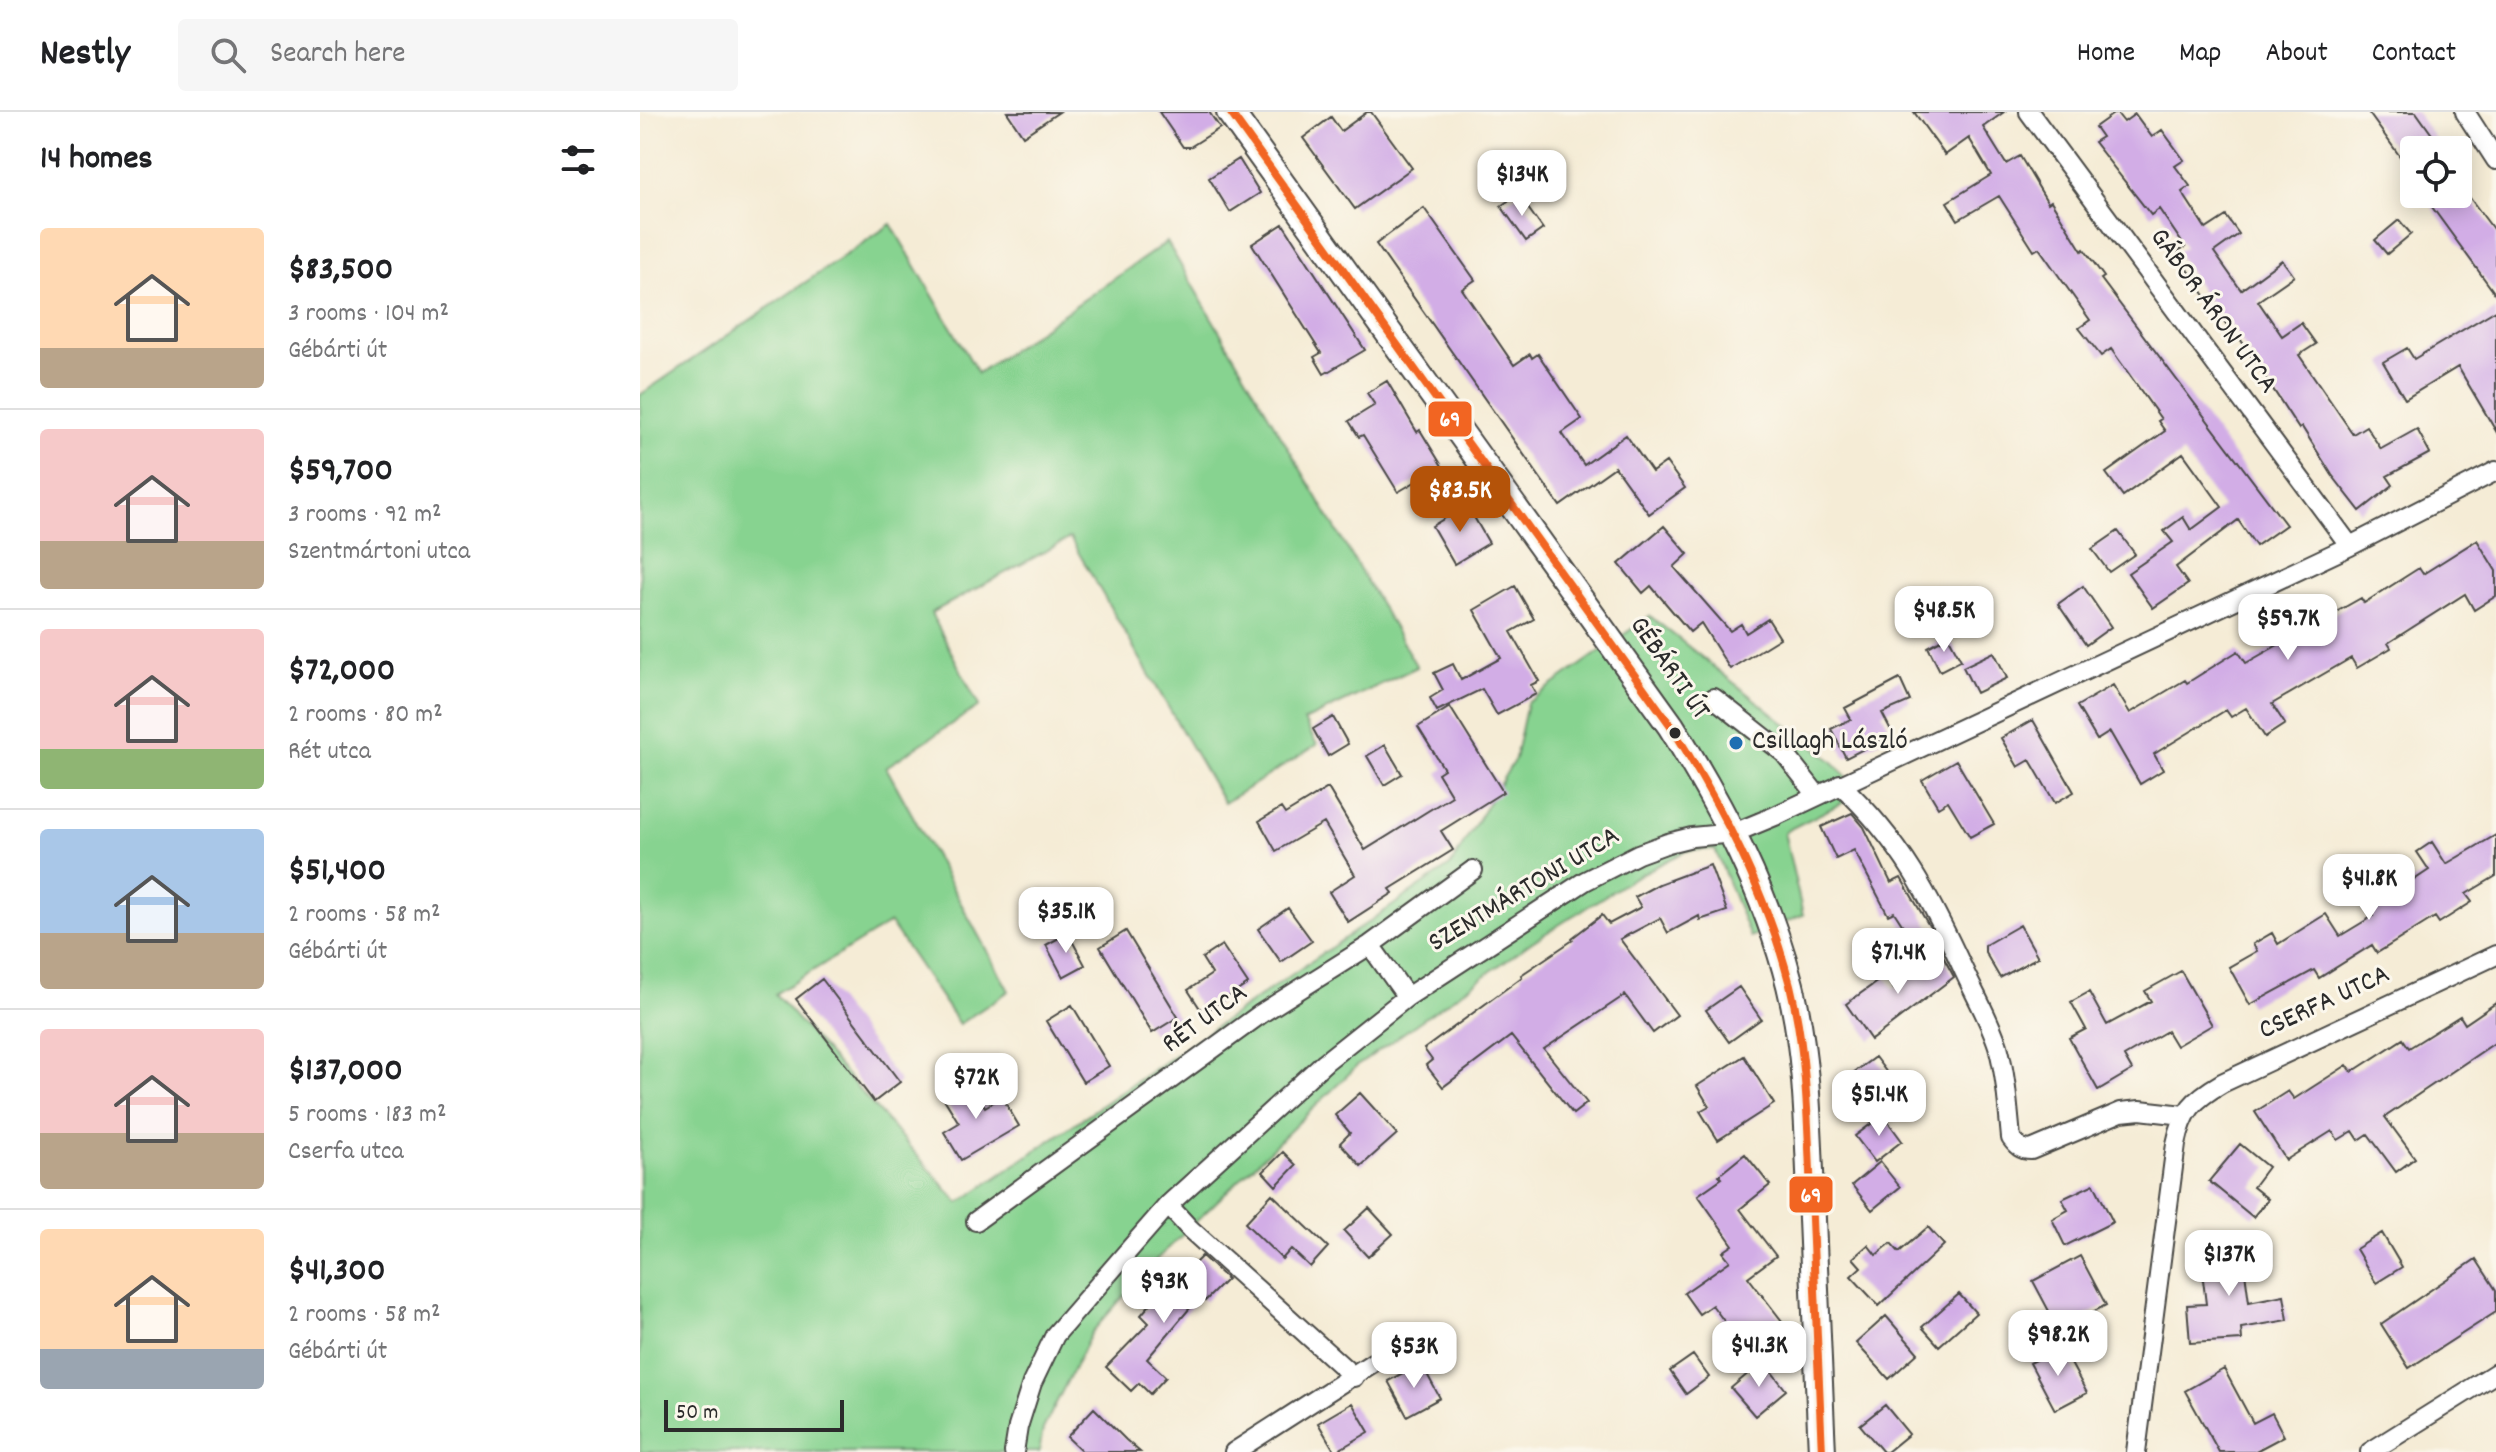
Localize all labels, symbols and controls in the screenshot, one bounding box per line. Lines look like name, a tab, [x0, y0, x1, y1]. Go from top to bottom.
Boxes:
search box	[178, 19, 738, 91]
text: Nestly	[40, 28, 130, 83]
icon: search	[206, 33, 250, 77]
text: Search here	[270, 34, 406, 77]
text: Home	[2077, 35, 2135, 75]
text: Map	[2179, 35, 2221, 75]
text: About	[2265, 35, 2328, 75]
text: Contact	[2372, 35, 2456, 75]
text: 14 homes	[40, 136, 153, 185]
map controls	[2400, 136, 2472, 208]
button: locate	[2400, 136, 2472, 208]
icon: filters	[556, 138, 600, 182]
pin: $134K	[1466, 150, 1578, 218]
text: $134K	[1495, 157, 1549, 194]
street label: GÁBOR ÁRON UTCA	[2138, 221, 2286, 403]
text: $83,500	[288, 247, 393, 296]
icon: home	[104, 260, 200, 356]
text: 3 rooms · 104 m²	[288, 296, 449, 333]
text: Gébárti út	[288, 333, 387, 370]
line badge: 69	[1427, 400, 1473, 438]
text: 69	[1440, 406, 1460, 437]
text: $59,700	[288, 448, 393, 497]
icon: home	[104, 461, 200, 557]
pin: $83.5K	[1395, 466, 1525, 534]
text: $83.5K	[1428, 473, 1492, 510]
text: 3 rooms · 92 m²	[288, 497, 442, 534]
text: Szentmártoni utca	[288, 534, 470, 571]
pin: $48.5K	[1879, 586, 2009, 654]
text: $48.5K	[1913, 593, 1975, 630]
pin: $59.7K	[2223, 594, 2353, 662]
text: $59.7K	[2256, 601, 2320, 638]
street label: GÉBÁRTI ÚT	[1618, 609, 1718, 729]
text: $72,000	[288, 648, 395, 697]
icon: home	[104, 661, 200, 757]
text: 2 rooms · 80 m²	[288, 697, 443, 734]
place label: Csillagh László	[1752, 723, 1908, 763]
unlabelled marker	[1667, 725, 1683, 741]
text: Rét utca	[288, 734, 371, 771]
marker: Csillagh László	[1727, 734, 1745, 752]
street label: SZENTMÁRTONI UTCA	[1422, 818, 1628, 964]
text: $51,400	[288, 848, 386, 897]
pin: $41.8K	[2304, 854, 2434, 922]
icon: home	[104, 861, 200, 957]
text: $41.8K	[2341, 861, 2397, 898]
pin: $35.1K	[1001, 887, 1131, 955]
text: $35.1K	[1037, 894, 1095, 931]
text: 2 rooms · 58 m²	[288, 897, 441, 934]
pin: $71.4K	[1833, 928, 1963, 996]
text: Gébárti út	[288, 934, 387, 971]
text: $71.4K	[1870, 935, 1926, 972]
street label: CSERFA UTCA	[2253, 956, 2397, 1052]
street label: RÉT UTCA	[1155, 975, 1257, 1065]
text: $137,000	[288, 1048, 403, 1097]
pin: $72K	[929, 1053, 1023, 1121]
text: $72K	[953, 1060, 999, 1097]
icon: home	[104, 1061, 200, 1157]
pin: $51.4K	[1814, 1070, 1944, 1138]
text: $51.4K	[1850, 1077, 1908, 1114]
text: 5 rooms · 183 m²	[288, 1097, 446, 1134]
text: Cserfa utca	[288, 1134, 404, 1171]
line badge: 69	[1788, 1175, 1834, 1214]
text: 69	[1801, 1182, 1821, 1213]
pin: $137K	[2173, 1230, 2285, 1298]
text: $137K	[2203, 1237, 2255, 1274]
text: $41,300	[288, 1248, 385, 1297]
pin: $93K	[1117, 1257, 1211, 1325]
icon: home	[104, 1261, 200, 1357]
text: $93K	[1140, 1264, 1188, 1301]
text: 2 rooms · 58 m²	[288, 1297, 441, 1334]
pin: $98.2K	[1993, 1310, 2123, 1378]
text: $98.2K	[2026, 1317, 2090, 1354]
pin: $41.3K	[1694, 1321, 1824, 1389]
pin: $53K	[1367, 1322, 1461, 1390]
text: $41.3K	[1730, 1328, 1788, 1365]
text: $53K	[1390, 1329, 1438, 1366]
text: Gébárti út	[288, 1334, 387, 1371]
scale bar	[664, 1396, 844, 1432]
text: 50 m	[676, 1398, 718, 1429]

